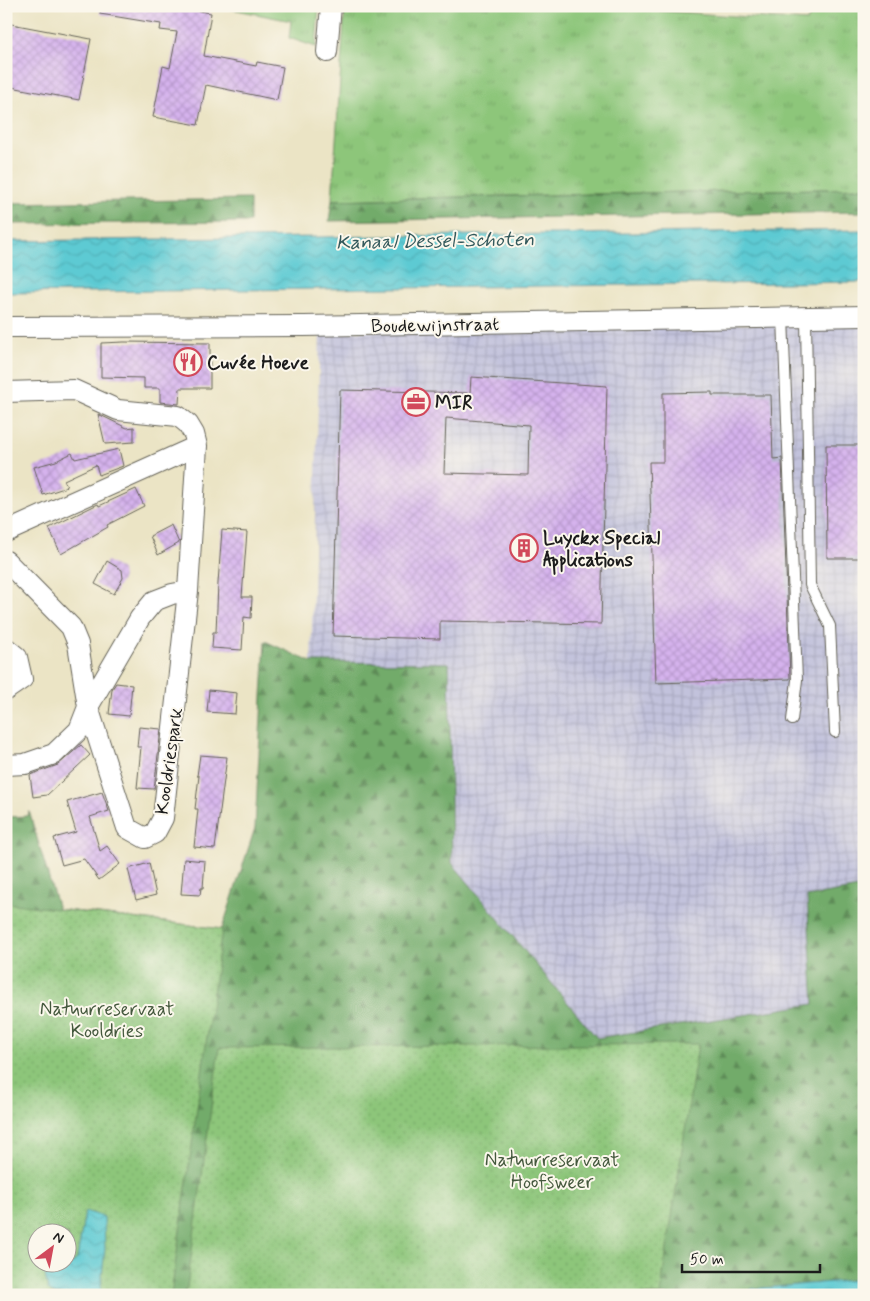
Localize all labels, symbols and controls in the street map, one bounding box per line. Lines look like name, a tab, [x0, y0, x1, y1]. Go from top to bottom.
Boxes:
water label: Kanaal Dessel-Schoten	[336, 226, 534, 257]
street label: Boudewijnstraat	[371, 312, 499, 339]
restaurant icon: Cuvée Hoeve	[173, 347, 203, 377]
place label: Cuvée Hoeve	[207, 351, 310, 376]
office icon: MIR	[401, 387, 431, 417]
place label: MIR	[435, 391, 473, 416]
place label: Luyckx Special Applications	[543, 526, 661, 575]
building icon: Luyckx Special Applications	[509, 533, 539, 563]
street label: Kooldriespark	[150, 706, 189, 816]
park label: Natuurreservaat Kooldries	[40, 997, 174, 1044]
park label: Natuurreservaat Hoofsweer	[485, 1148, 619, 1195]
north arrow	[28, 1224, 78, 1274]
text: N	[50, 1228, 67, 1248]
scale bar	[682, 1241, 820, 1273]
text: 50 m	[690, 1250, 724, 1270]

